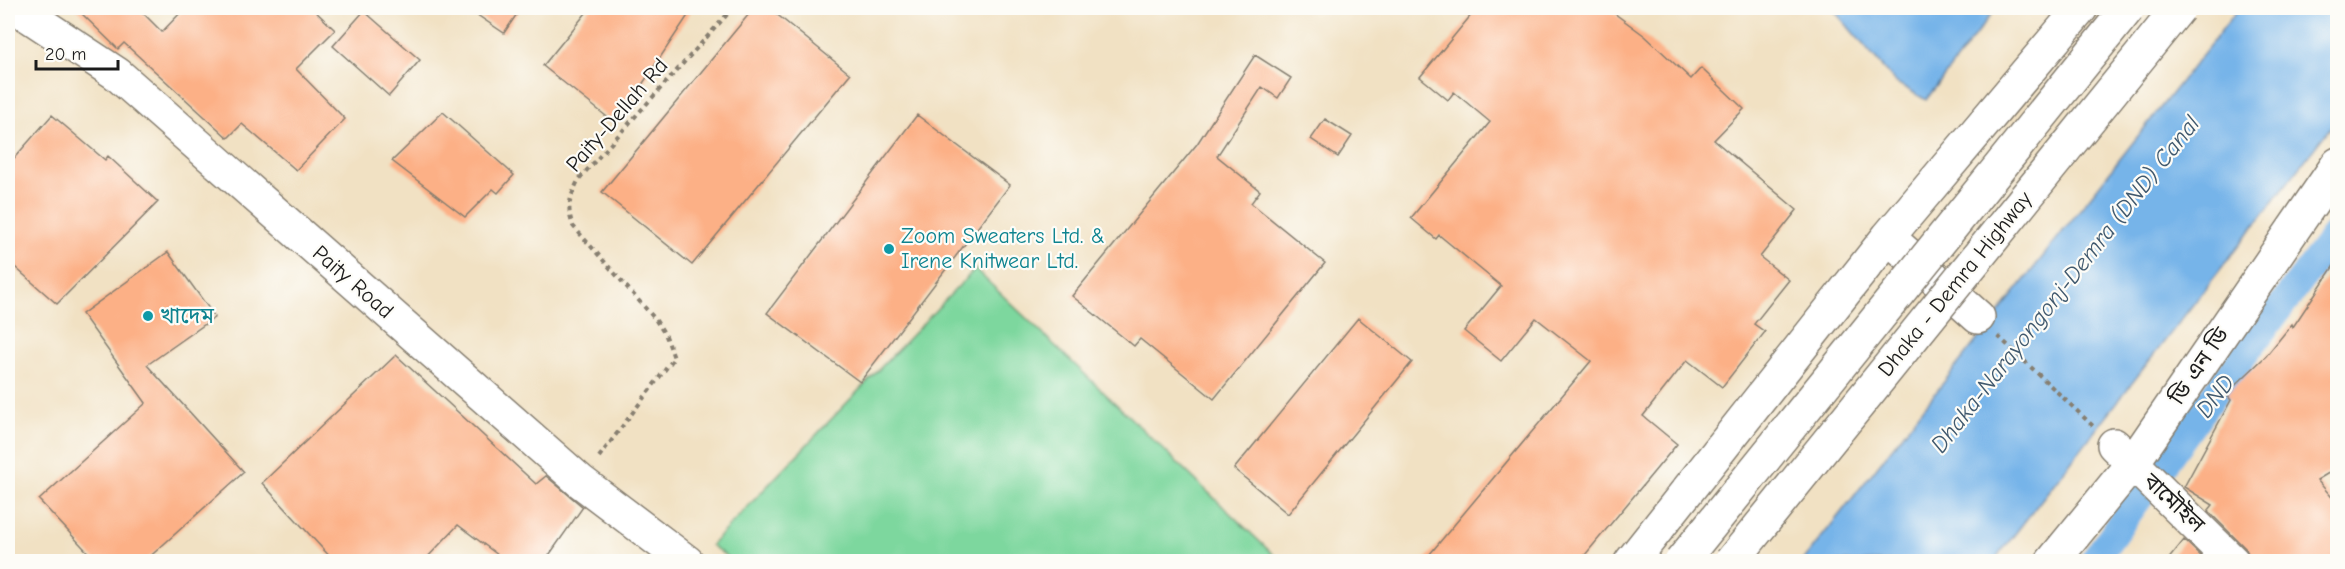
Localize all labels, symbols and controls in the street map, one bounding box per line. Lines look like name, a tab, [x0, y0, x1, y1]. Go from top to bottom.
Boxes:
scale bar	[36, 33, 118, 71]
text: 20 m	[45, 44, 86, 65]
street label: Paity-Dellah Rd	[561, 53, 673, 177]
water label: Dhaka-Narayongonj-Demra (DND) Canal	[1925, 109, 2206, 458]
street label: Dhaka - Demra Highway	[1872, 186, 2038, 382]
place label: Zoom Sweaters Ltd. & Irene Knitwear Ltd.	[901, 223, 1105, 274]
street label: Paity Road	[307, 240, 399, 324]
marker: Zoom Sweaters Ltd. & Irene Knitwear Ltd.	[882, 242, 896, 256]
place label: খাদেম	[160, 303, 215, 329]
marker: খাদেম	[141, 309, 155, 323]
street label: ডি এন ডি	[2163, 322, 2234, 410]
water label: DND	[2190, 369, 2240, 423]
street label: বামৌইল	[2137, 468, 2211, 538]

